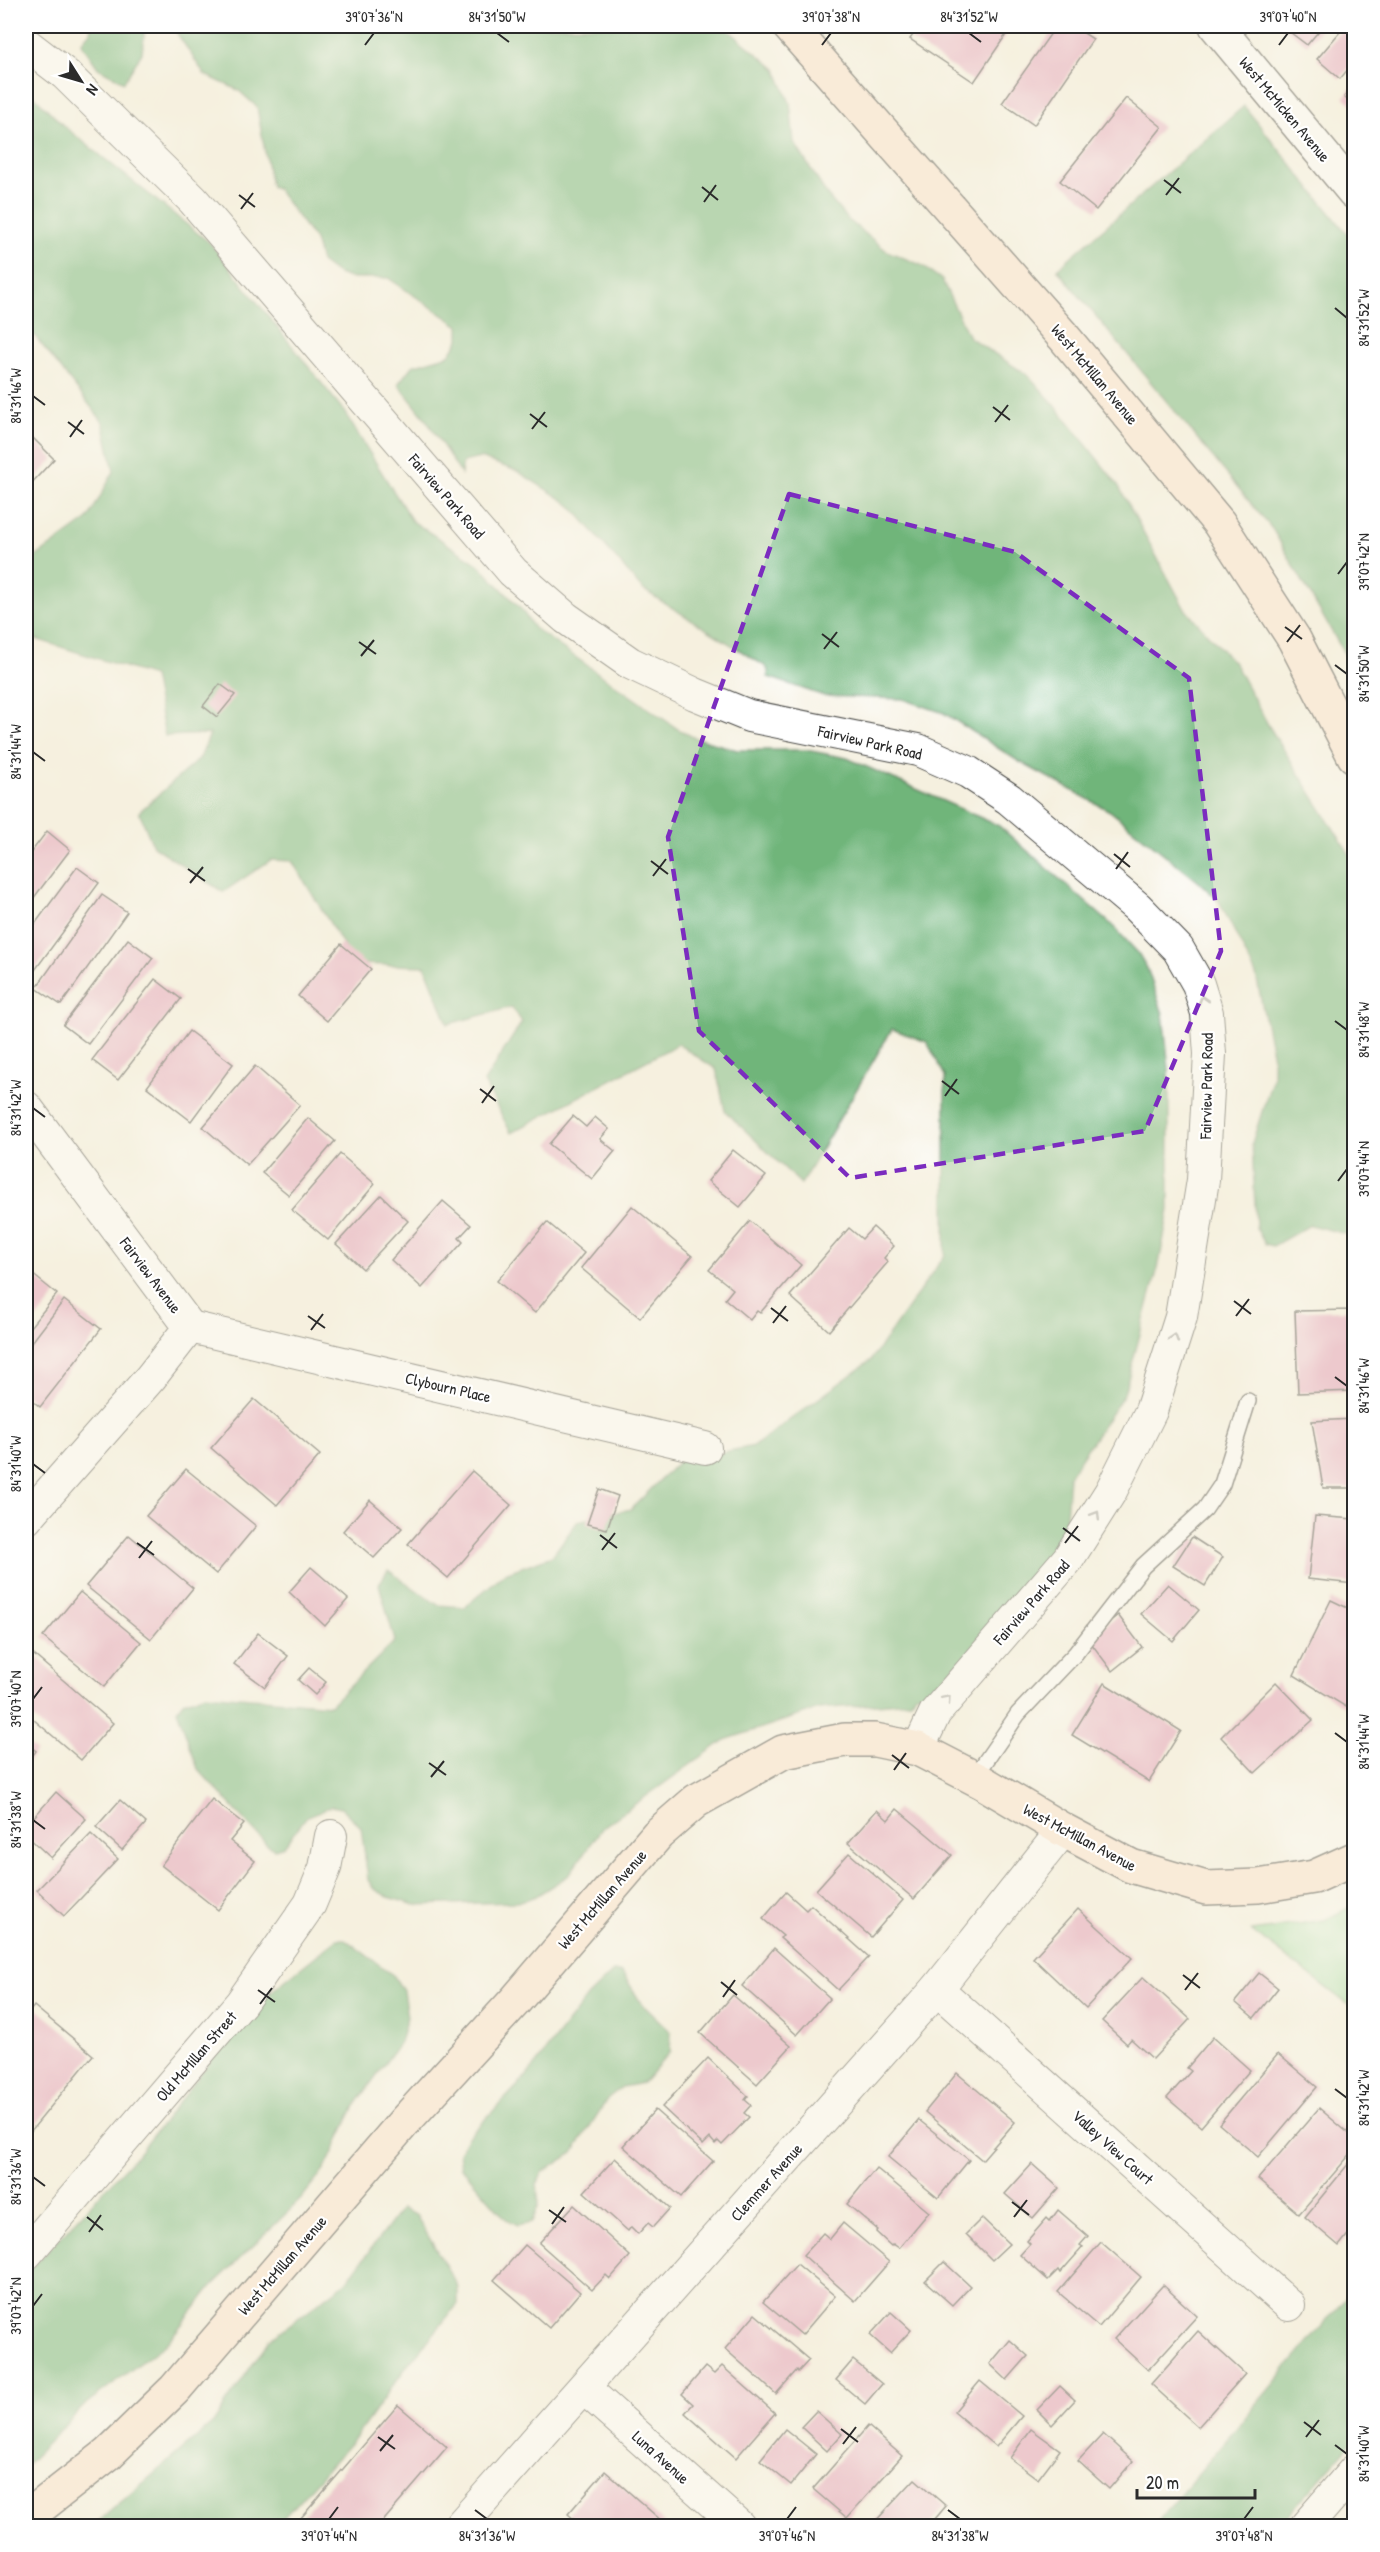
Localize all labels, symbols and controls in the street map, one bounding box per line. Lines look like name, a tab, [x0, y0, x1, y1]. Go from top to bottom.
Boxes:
text: 39°07'36"N	[345, 6, 403, 27]
text: 84°31'50"W	[468, 6, 526, 27]
text: 39°07'38"N	[802, 6, 860, 27]
text: 84°31'52"W	[940, 6, 998, 27]
text: 39°07'40"N	[1259, 6, 1317, 27]
north arrow	[51, 51, 111, 111]
street label: West McMicken Avenue	[1234, 52, 1336, 167]
text: N	[81, 80, 104, 100]
text: 84°31'52"W	[1353, 289, 1374, 347]
street label: West McMillan Avenue	[1046, 319, 1144, 429]
text: 84°31'46"W	[5, 367, 26, 424]
street label: Fairview Park Road	[403, 448, 490, 543]
text: 39°07'42"N	[1353, 533, 1374, 591]
text: 84°31'50"W	[1353, 645, 1374, 703]
street label: Fairview Park Road	[815, 719, 924, 765]
text: 84°31'44"W	[5, 724, 26, 780]
one-way arrow	[1198, 995, 1210, 1005]
text: 84°31'48"W	[1353, 1001, 1374, 1058]
street label: Fairview Park Road	[1194, 1033, 1218, 1140]
text: 84°31'42"W	[5, 1079, 26, 1136]
text: 39°07'44"N	[1353, 1141, 1374, 1197]
street label: Fairview Avenue	[115, 1232, 187, 1318]
one-way arrow	[1167, 1333, 1179, 1344]
text: 84°31'46"W	[1353, 1357, 1374, 1414]
street label: Clybourn Place	[403, 1366, 494, 1408]
text: 84°31'40"W	[5, 1435, 26, 1492]
one-way arrow	[1089, 1511, 1100, 1522]
street label: Fairview Park Road	[987, 1555, 1074, 1650]
text: 39°07'40"N	[5, 1670, 26, 1728]
one-way arrow	[940, 1695, 951, 1706]
text: 84°31'44"W	[1353, 1714, 1374, 1770]
text: 84°31'38"W	[5, 1791, 26, 1849]
street label: West McMillan Avenue	[1020, 1798, 1141, 1876]
street label: West McMillan Avenue	[553, 1844, 652, 1953]
street label: Old McMillan Street	[151, 2006, 242, 2106]
text: 84°31'42"W	[1353, 2069, 1374, 2126]
street label: Valley View Court	[1068, 2105, 1159, 2190]
street label: Clemmer Avenue	[725, 2138, 807, 2226]
text: 84°31'36"W	[5, 2148, 26, 2205]
street label: West McMillan Avenue	[233, 2210, 332, 2319]
text: 39°07'42"N	[5, 2277, 26, 2335]
street label: Luna Avenue	[628, 2425, 695, 2489]
text: 84°31'40"W	[1353, 2425, 1374, 2482]
scale bar	[1137, 2462, 1256, 2500]
text: 20 m	[1146, 2470, 1179, 2495]
text: 39°07'44"N	[301, 2525, 357, 2546]
text: 84°31'36"W	[459, 2525, 516, 2546]
text: 39°07'46"N	[759, 2525, 815, 2546]
text: 84°31'38"W	[931, 2525, 989, 2546]
text: 39°07'48"N	[1216, 2525, 1272, 2546]

